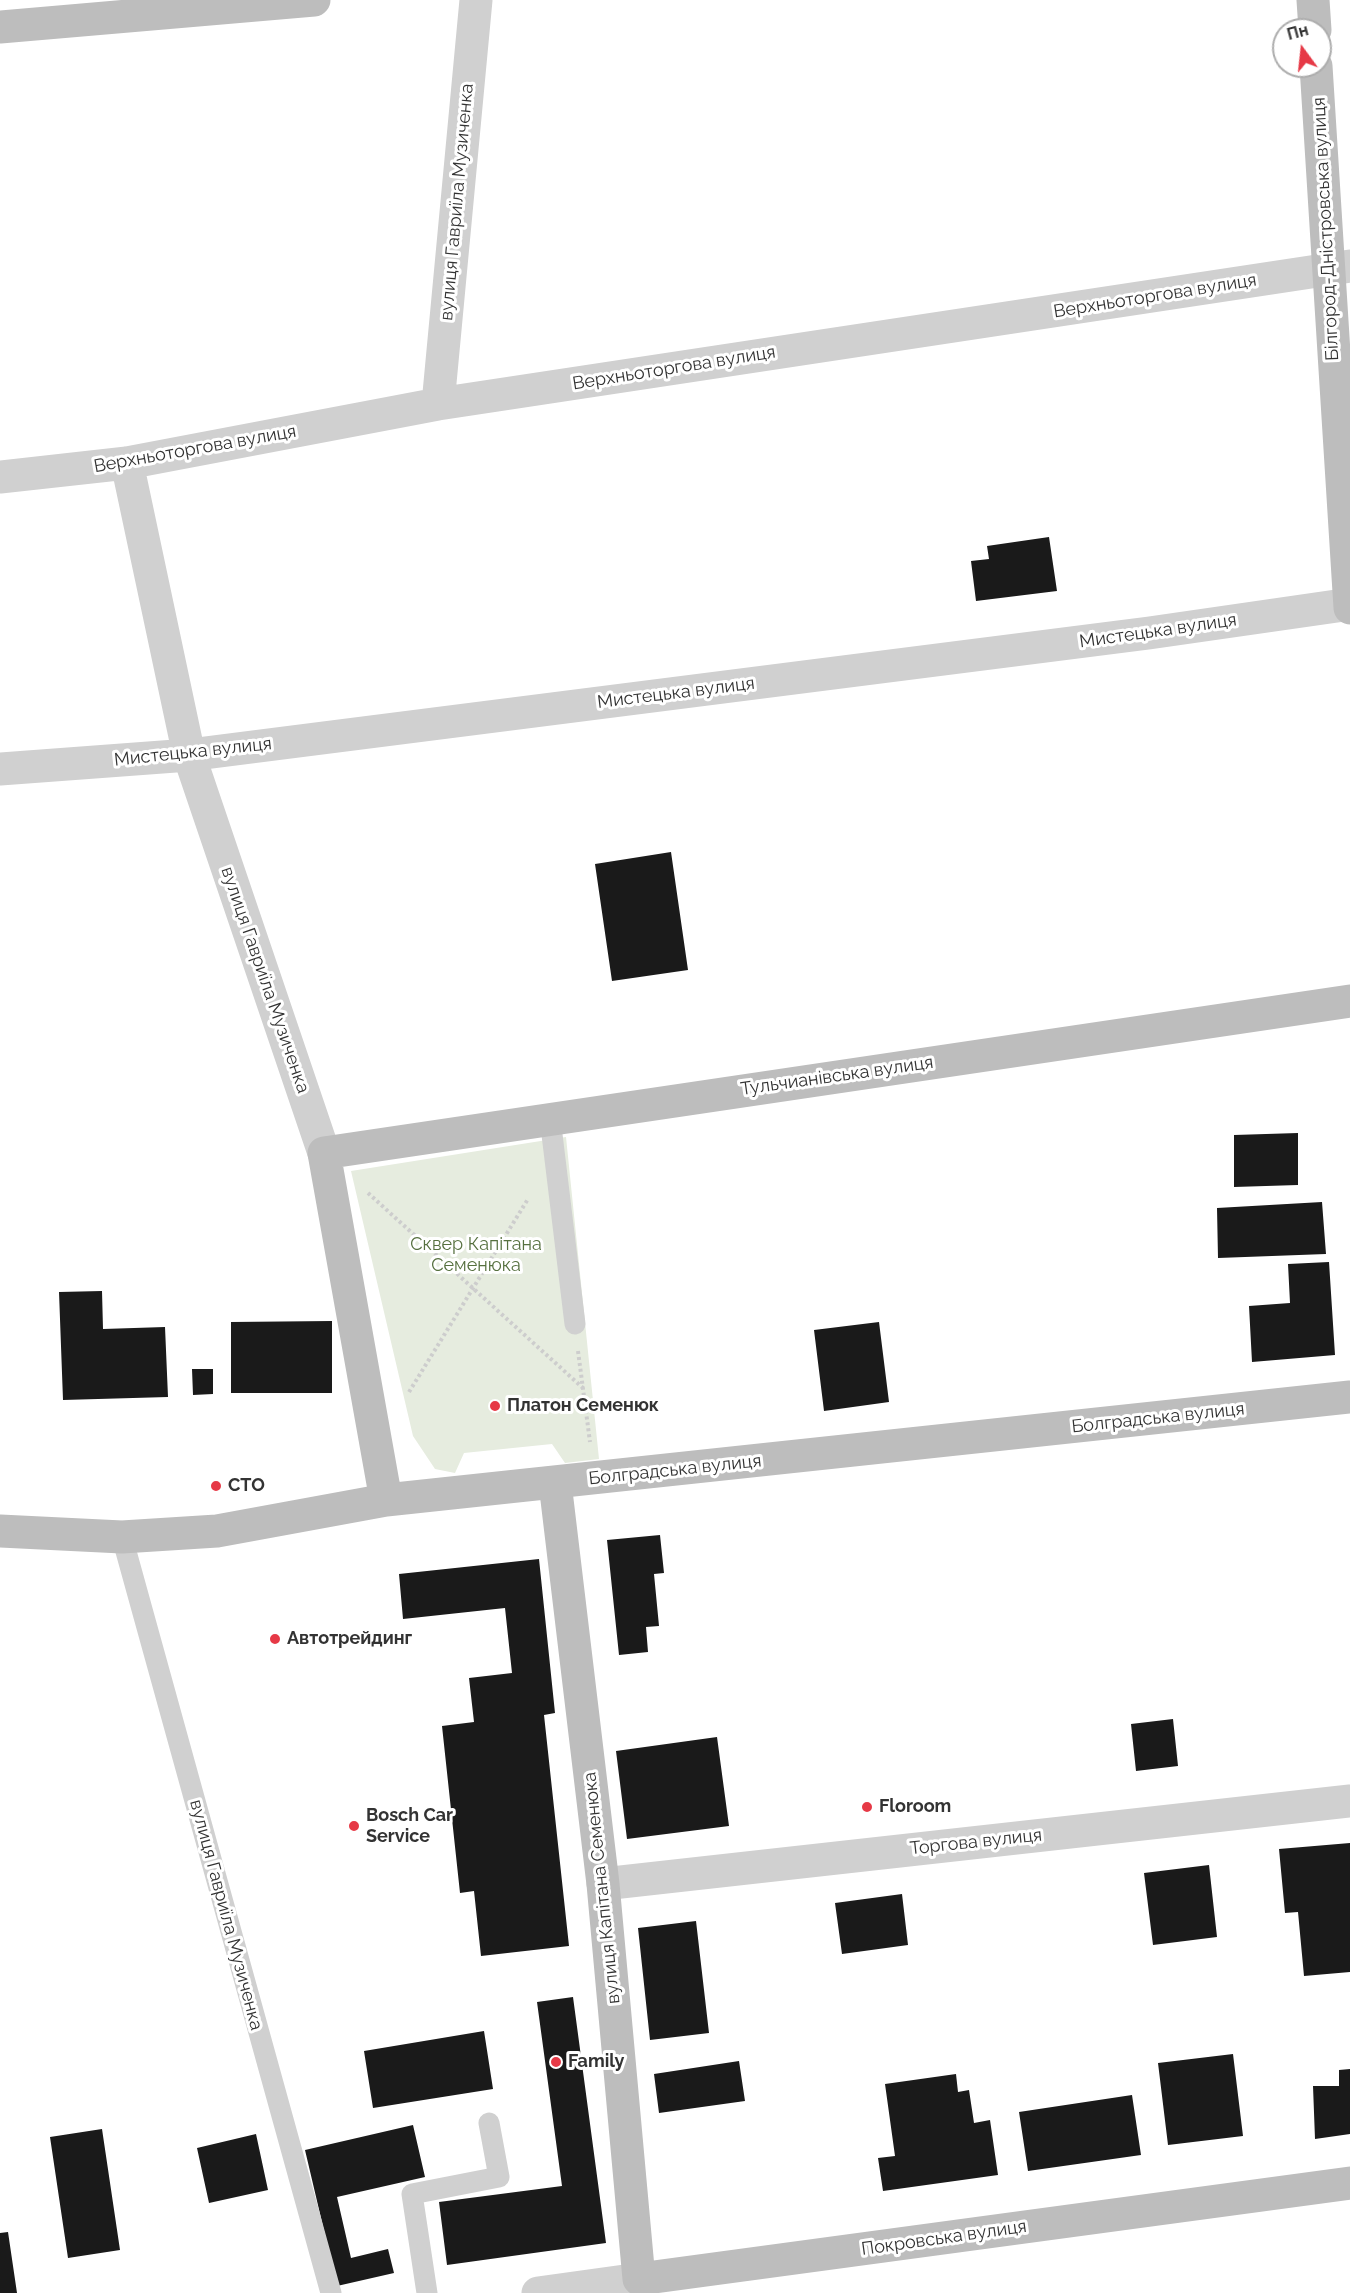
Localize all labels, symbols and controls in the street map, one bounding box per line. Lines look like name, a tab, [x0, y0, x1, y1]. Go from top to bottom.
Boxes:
north arrow	[1272, 18, 1332, 78]
text: Пн	[1285, 20, 1310, 44]
street label: вулиця Гавриїла Музиченка	[436, 83, 478, 321]
street label: Білгород-Дністровська вулиця	[1308, 97, 1344, 361]
street label: Верхньоторгова вулиця	[1052, 269, 1258, 323]
street label: Верхньоторгова вулиця	[571, 341, 777, 395]
street label: Верхньоторгова вулиця	[92, 421, 298, 477]
street label: Мистецька вулиця	[1078, 609, 1238, 653]
street label: Мистецька вулиця	[596, 673, 756, 713]
street label: Мистецька вулиця	[113, 733, 273, 771]
street label: вулиця Гавриїла Музиченка	[216, 864, 314, 1096]
street label: Тульчианівська вулиця	[739, 1052, 935, 1100]
park label: Сквер Капітана Семенюка	[410, 1234, 542, 1276]
place label: Платон Семенюк	[507, 1395, 659, 1417]
street label: Болградська вулиця	[1070, 1398, 1246, 1438]
marker: Платон Семенюк	[488, 1399, 502, 1413]
street label: Болградська вулиця	[587, 1450, 763, 1490]
place label: СТО	[228, 1475, 265, 1497]
marker: СТО	[209, 1479, 223, 1493]
place label: Автотрейдинг	[287, 1628, 412, 1650]
marker: Автотрейдинг	[268, 1632, 282, 1646]
street label: вулиця Капітана Семенюка	[579, 1771, 625, 2005]
place label: Floroom	[879, 1796, 951, 1818]
street label: вулиця Гавриїла Музиченка	[185, 1797, 267, 2033]
marker: Floroom	[860, 1800, 874, 1814]
place label: Bosch Car Service	[366, 1805, 453, 1848]
marker: Bosch Car Service	[347, 1819, 361, 1833]
street label: Торгова вулиця	[909, 1824, 1043, 1860]
place label: Family	[568, 2051, 624, 2073]
marker: Family	[549, 2055, 563, 2069]
street label: Покровська вулиця	[860, 2216, 1028, 2260]

